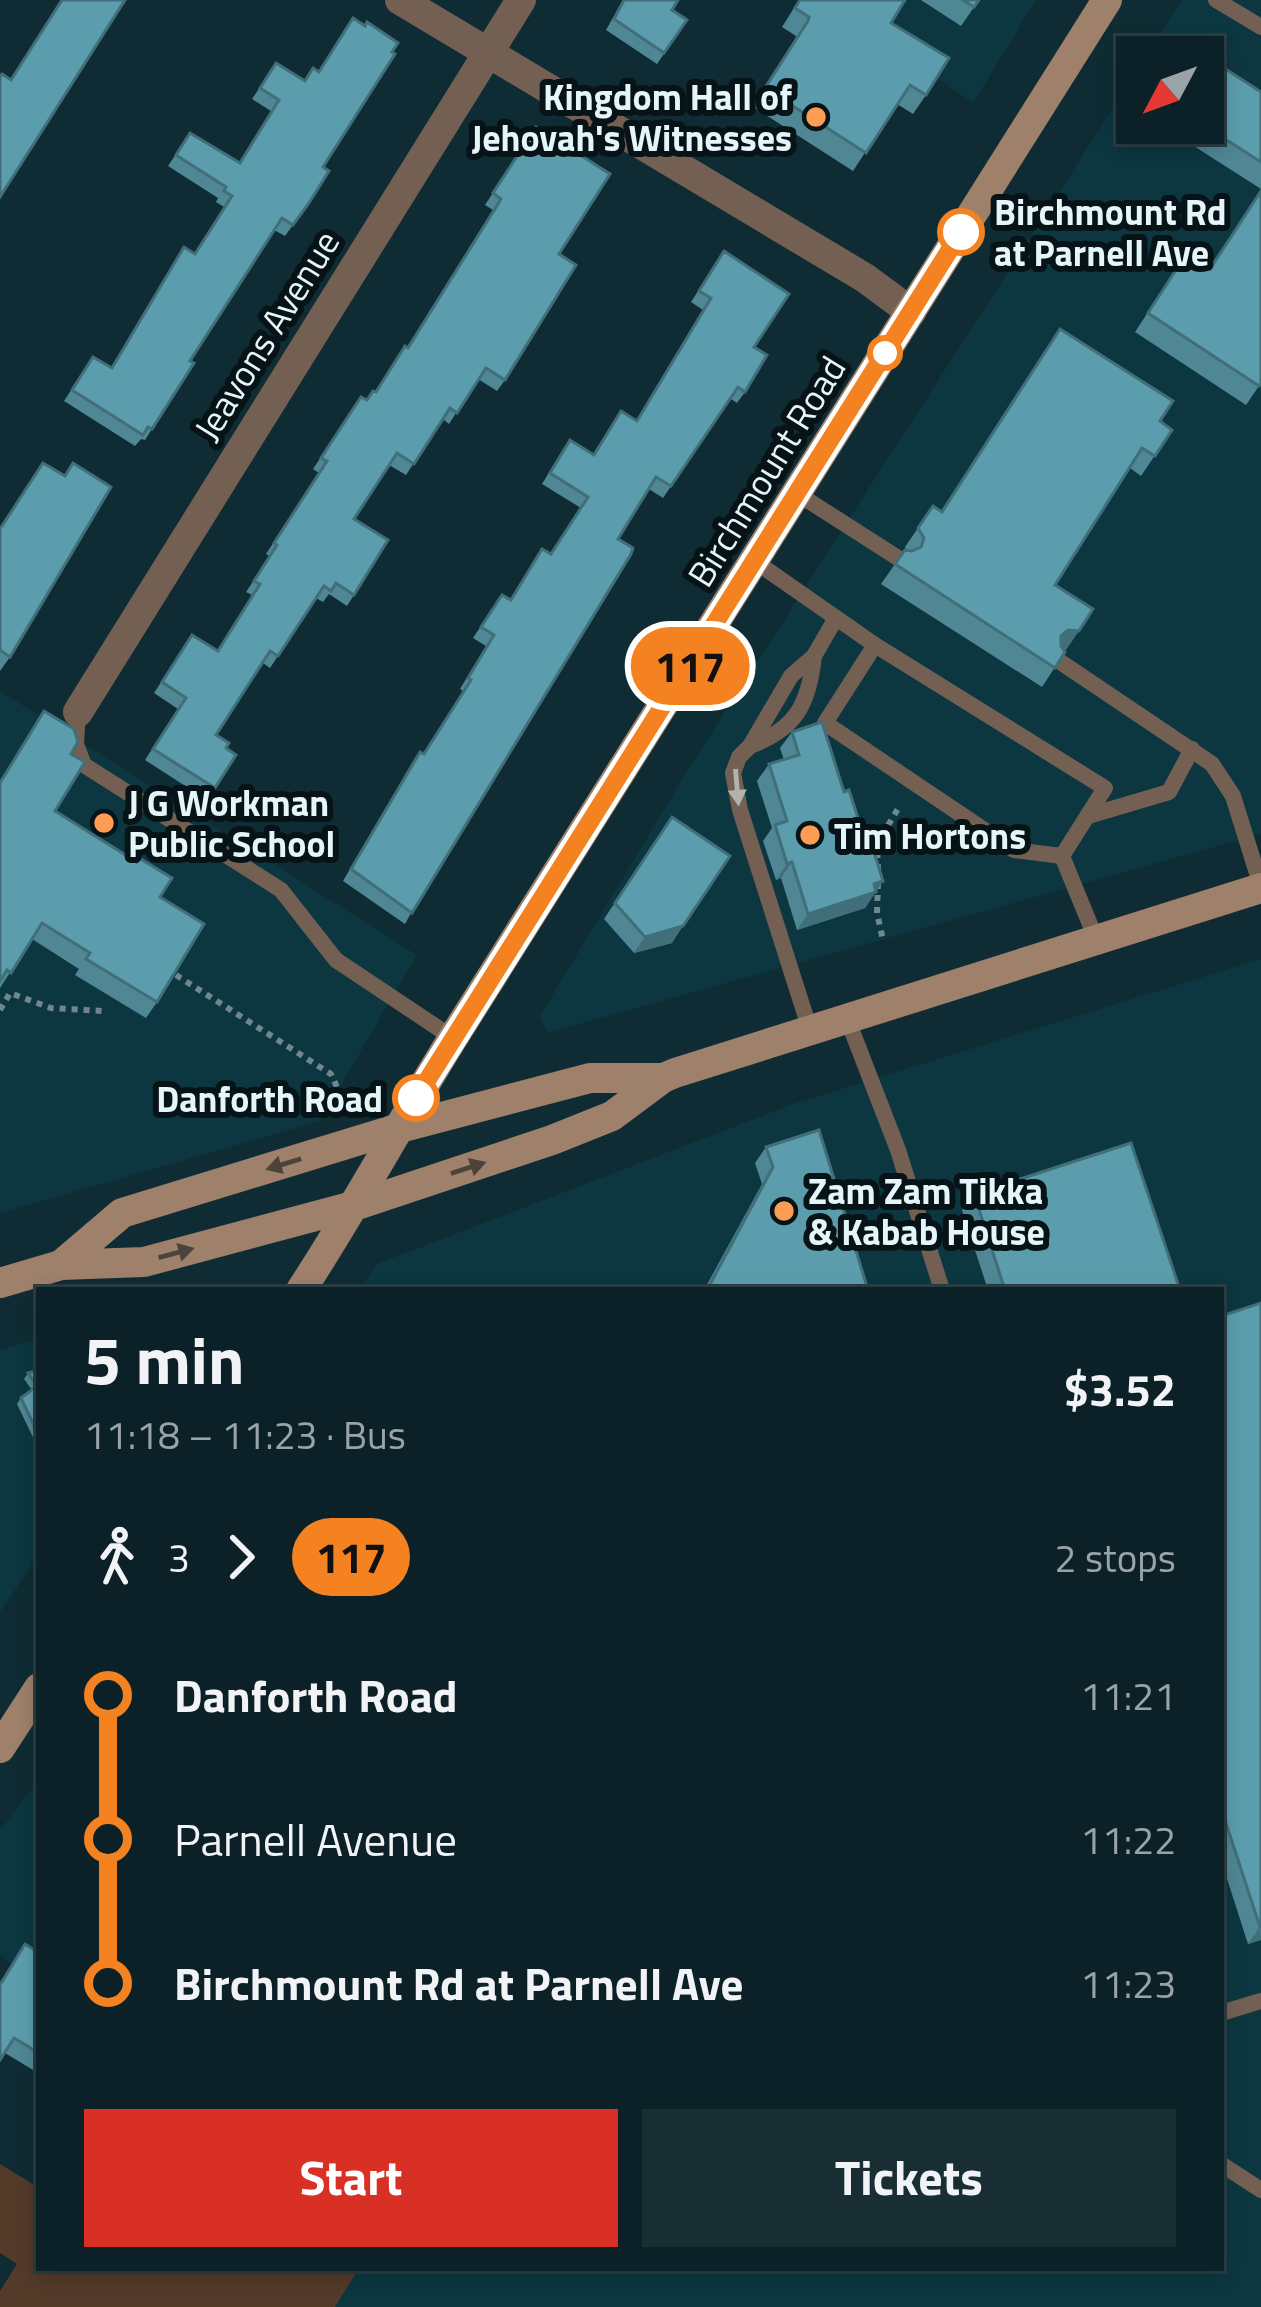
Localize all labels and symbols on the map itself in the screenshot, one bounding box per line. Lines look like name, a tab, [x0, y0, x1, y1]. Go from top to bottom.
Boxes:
north arrow	[1116, 36, 1224, 144]
place label: Kingdom Hall of Jehovah's Witnesses	[471, 69, 792, 165]
marker: Kingdom Hall of Jehovah's Witnesses	[803, 104, 829, 130]
place label: Birchmount Rd at Parnell Ave	[994, 184, 1227, 280]
marker: Birchmount Rd at Parnell Ave	[939, 210, 983, 254]
street label: Jeavons Avenue	[179, 219, 353, 451]
unlabelled marker	[869, 337, 901, 369]
street label: Birchmount Road	[673, 345, 859, 597]
line badge: 117	[621, 627, 759, 705]
one-way arrow	[728, 768, 747, 806]
place label: J G Workman Public School	[128, 775, 335, 871]
place label: Tim Hortons	[834, 808, 1026, 863]
marker: J G Workman Public School	[91, 810, 117, 836]
marker: Tim Hortons	[797, 822, 823, 848]
place label: Danforth Road	[156, 1071, 383, 1126]
marker: Danforth Road	[394, 1076, 438, 1120]
one-way arrow	[265, 1155, 302, 1174]
one-way arrow	[450, 1158, 486, 1176]
place label: Zam Zam Tikka & Kabab House	[808, 1163, 1045, 1259]
marker: Zam Zam Tikka & Kabab House	[771, 1198, 797, 1224]
one-way arrow	[158, 1243, 195, 1262]

